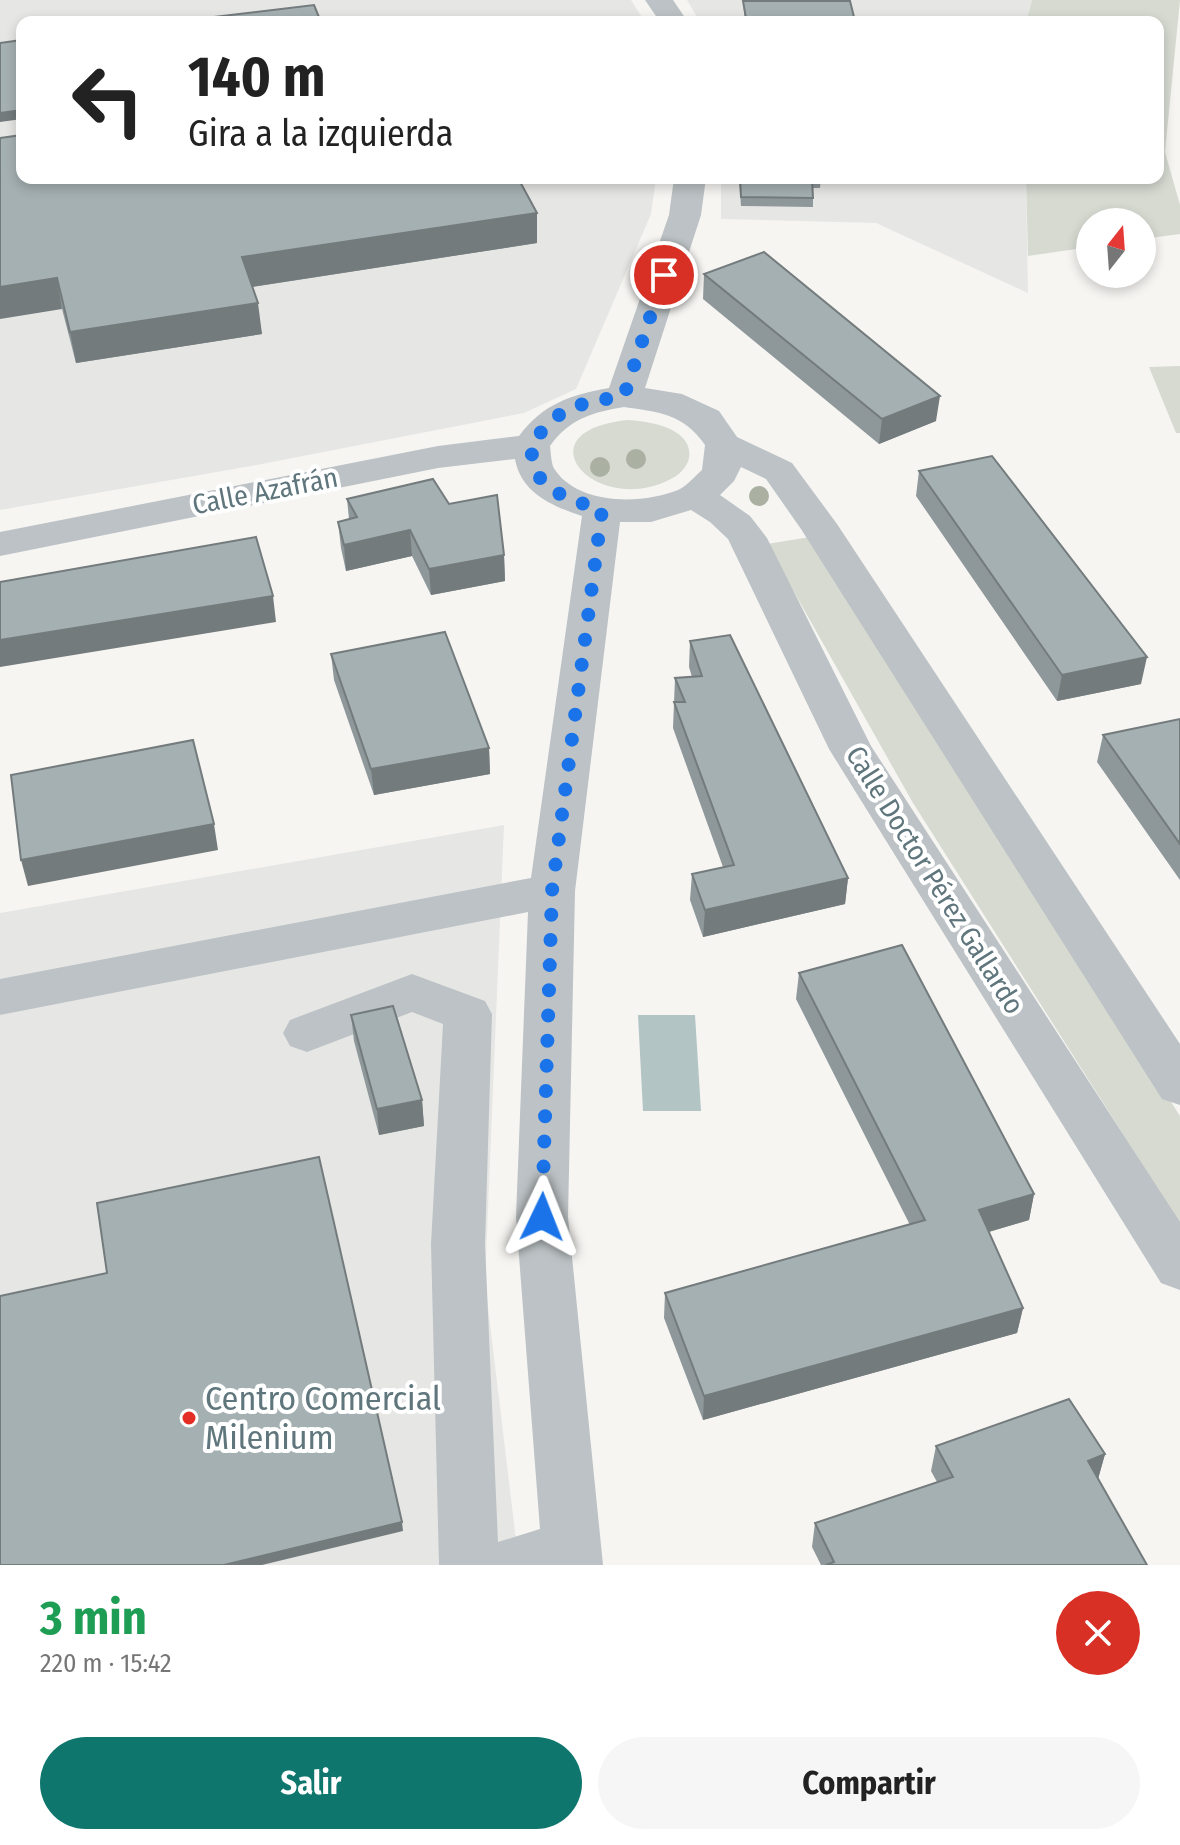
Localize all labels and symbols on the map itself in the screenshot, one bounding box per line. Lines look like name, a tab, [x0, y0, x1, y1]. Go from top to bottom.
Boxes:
north arrow	[1076, 208, 1156, 288]
pin	[630, 241, 698, 309]
street label: Calle Azafrán	[189, 461, 341, 521]
street label: Calle Doctor Pérez Gallardo	[839, 740, 1031, 1020]
position arrow	[500, 1175, 584, 1259]
place label: Centro Comercial Milenium	[205, 1378, 441, 1458]
marker: Centro Comercial Milenium	[180, 1409, 198, 1427]

